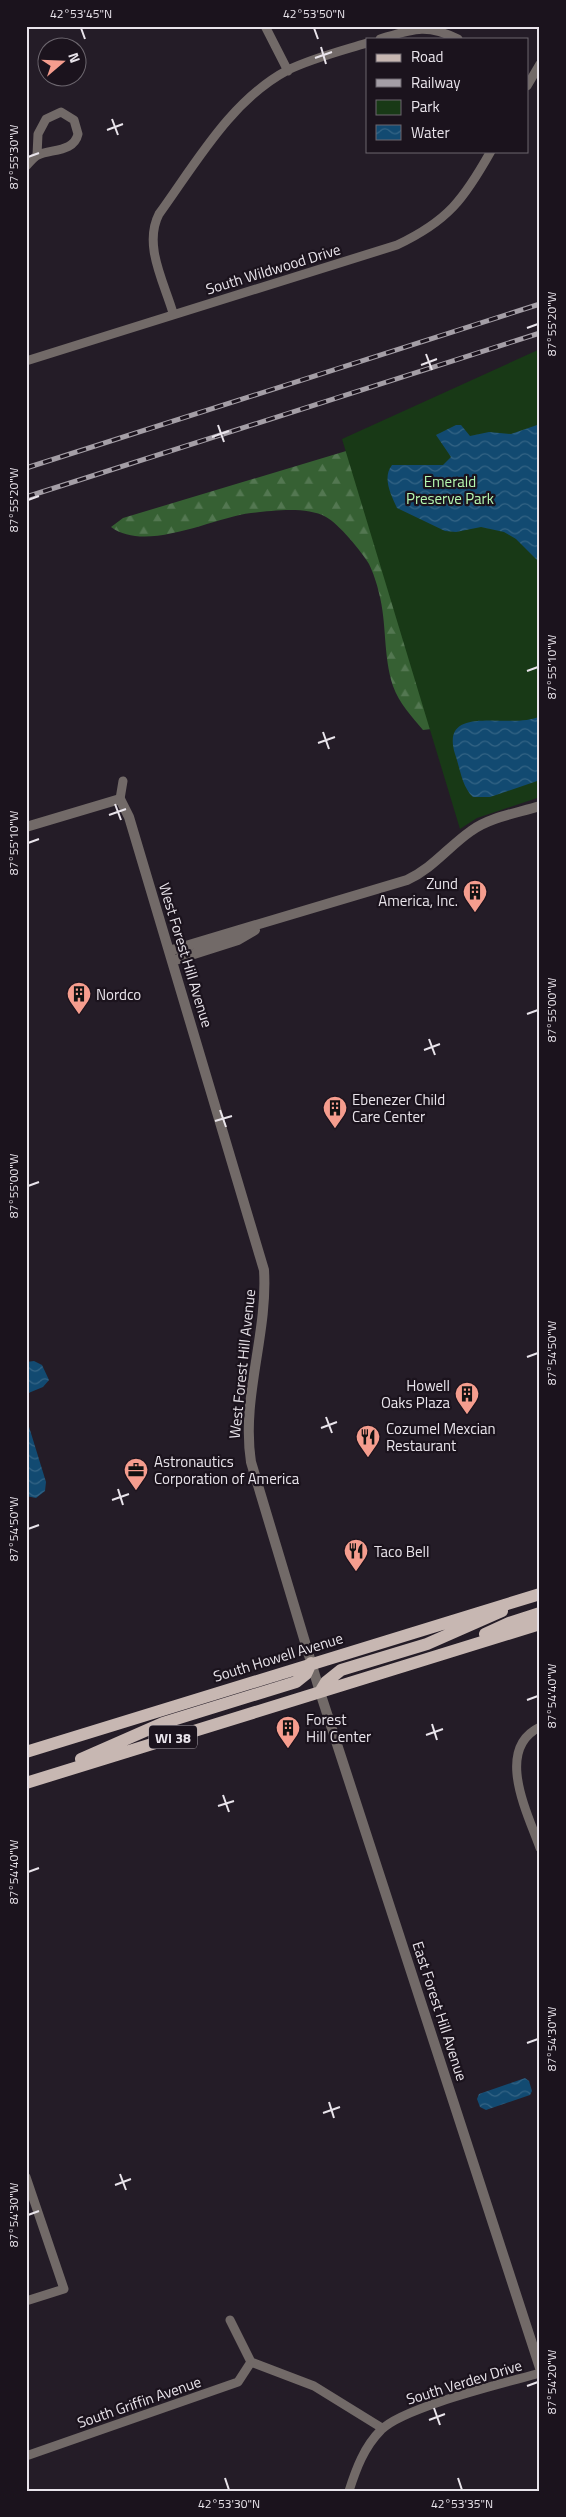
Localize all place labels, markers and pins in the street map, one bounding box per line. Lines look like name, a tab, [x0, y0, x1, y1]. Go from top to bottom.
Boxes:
place label: Zund America, Inc.	[378, 872, 458, 912]
building icon: Zund America, Inc.	[462, 879, 488, 913]
building icon: Nordco	[66, 981, 92, 1015]
place label: Nordco	[96, 983, 141, 1006]
place label: Ebenezer Child Care Center	[352, 1088, 445, 1128]
building icon: Ebenezer Child Care Center	[322, 1095, 348, 1129]
place label: Howell Oaks Plaza	[381, 1374, 450, 1414]
building icon: Howell Oaks Plaza	[454, 1381, 480, 1415]
place label: Cozumel Mexcian Restaurant	[386, 1417, 496, 1457]
restaurant icon: Cozumel Mexcian Restaurant	[355, 1424, 381, 1458]
place label: Astronautics Corporation of America	[154, 1450, 300, 1490]
office icon: Astronautics Corporation of America	[123, 1457, 149, 1491]
restaurant icon: Taco Bell	[343, 1538, 369, 1572]
place label: Taco Bell	[374, 1540, 430, 1563]
place label: Forest Hill Center	[306, 1708, 371, 1748]
building icon: Forest Hill Center	[275, 1715, 301, 1749]

